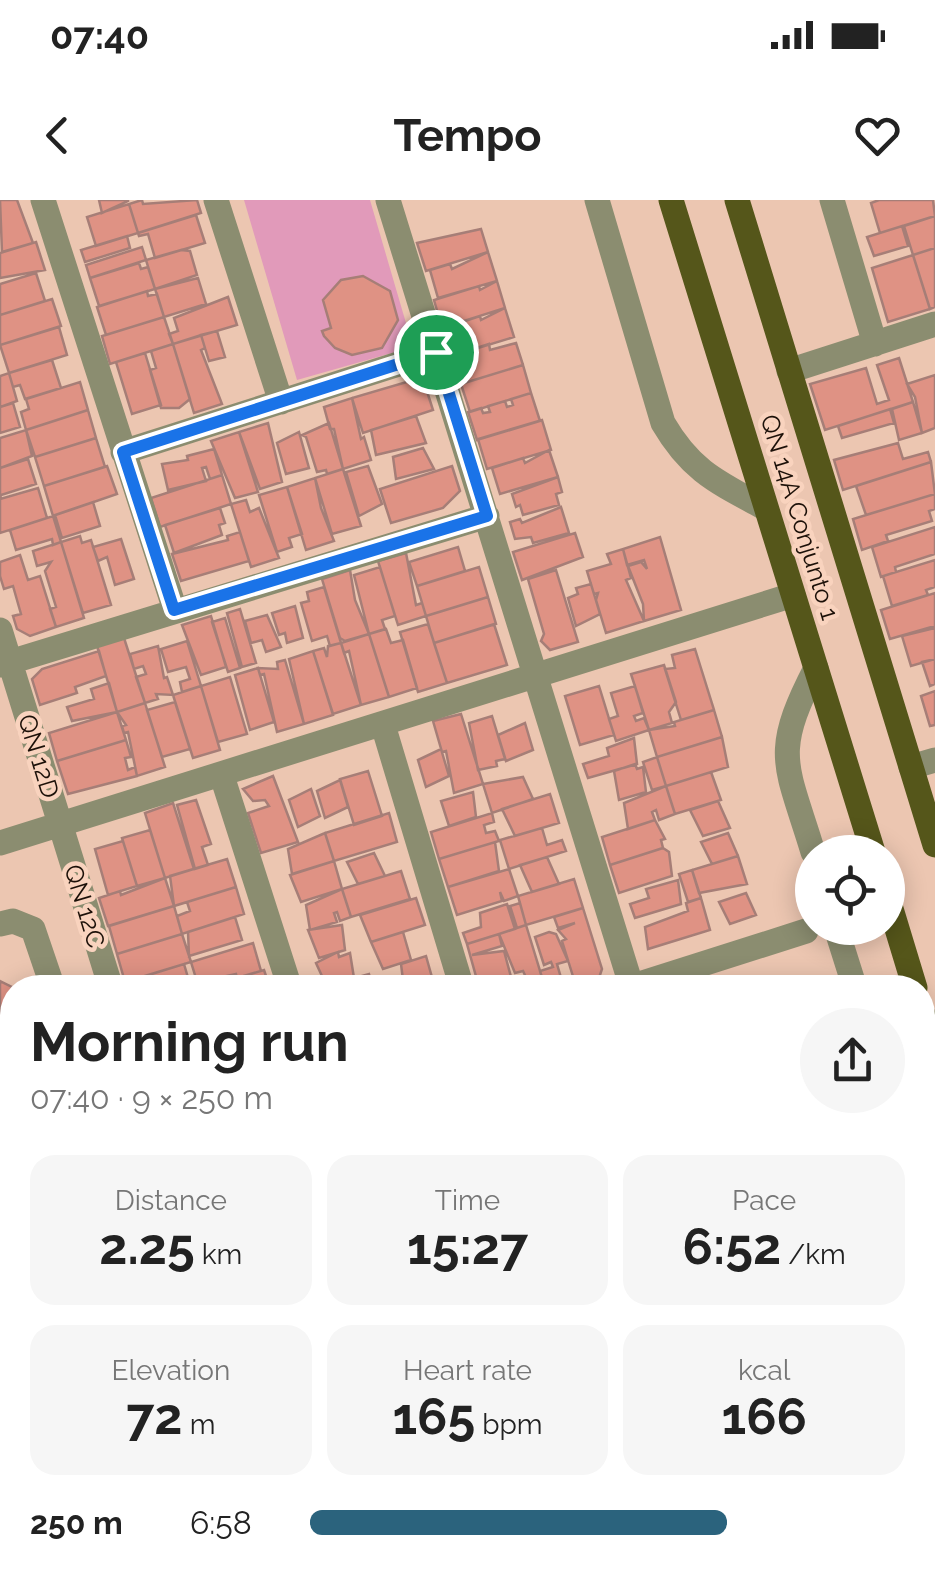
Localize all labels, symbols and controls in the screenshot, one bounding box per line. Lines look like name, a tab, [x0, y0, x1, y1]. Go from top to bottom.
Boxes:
text: 07:40	[50, 13, 149, 58]
icon: back	[30, 108, 85, 163]
icon: heart	[850, 108, 905, 163]
text: Tempo	[393, 109, 542, 162]
pin	[394, 310, 479, 395]
icon: arrive	[409, 325, 464, 380]
street label: QN 14A Conjunto 1	[755, 411, 846, 623]
street label: QN 12D	[12, 710, 66, 802]
map controls	[795, 835, 905, 945]
button: locate	[795, 835, 905, 945]
street label: QN 12C	[58, 861, 112, 951]
button: share	[800, 1008, 905, 1113]
text: Morning run	[30, 1009, 349, 1074]
text: 07:40 · 9 × 250 m	[30, 1079, 273, 1116]
text: Distance	[115, 1184, 227, 1217]
text: Time	[435, 1184, 500, 1217]
text: Pace	[732, 1184, 796, 1217]
text: 2.25	[99, 1217, 195, 1276]
text: 15:27	[407, 1217, 528, 1276]
text: 6:52	[683, 1217, 781, 1276]
text: km	[195, 1238, 242, 1271]
text: /km	[781, 1238, 846, 1271]
text: Elevation	[111, 1354, 230, 1387]
text: Heart rate	[403, 1354, 532, 1387]
text: kcal	[738, 1354, 790, 1387]
text: 72	[126, 1387, 183, 1446]
text: 165	[392, 1387, 475, 1446]
text: 166	[721, 1387, 807, 1446]
text: m	[183, 1408, 215, 1441]
text: bpm	[475, 1408, 543, 1441]
text: 250 m	[30, 1504, 123, 1541]
text: 6:58	[190, 1504, 252, 1541]

